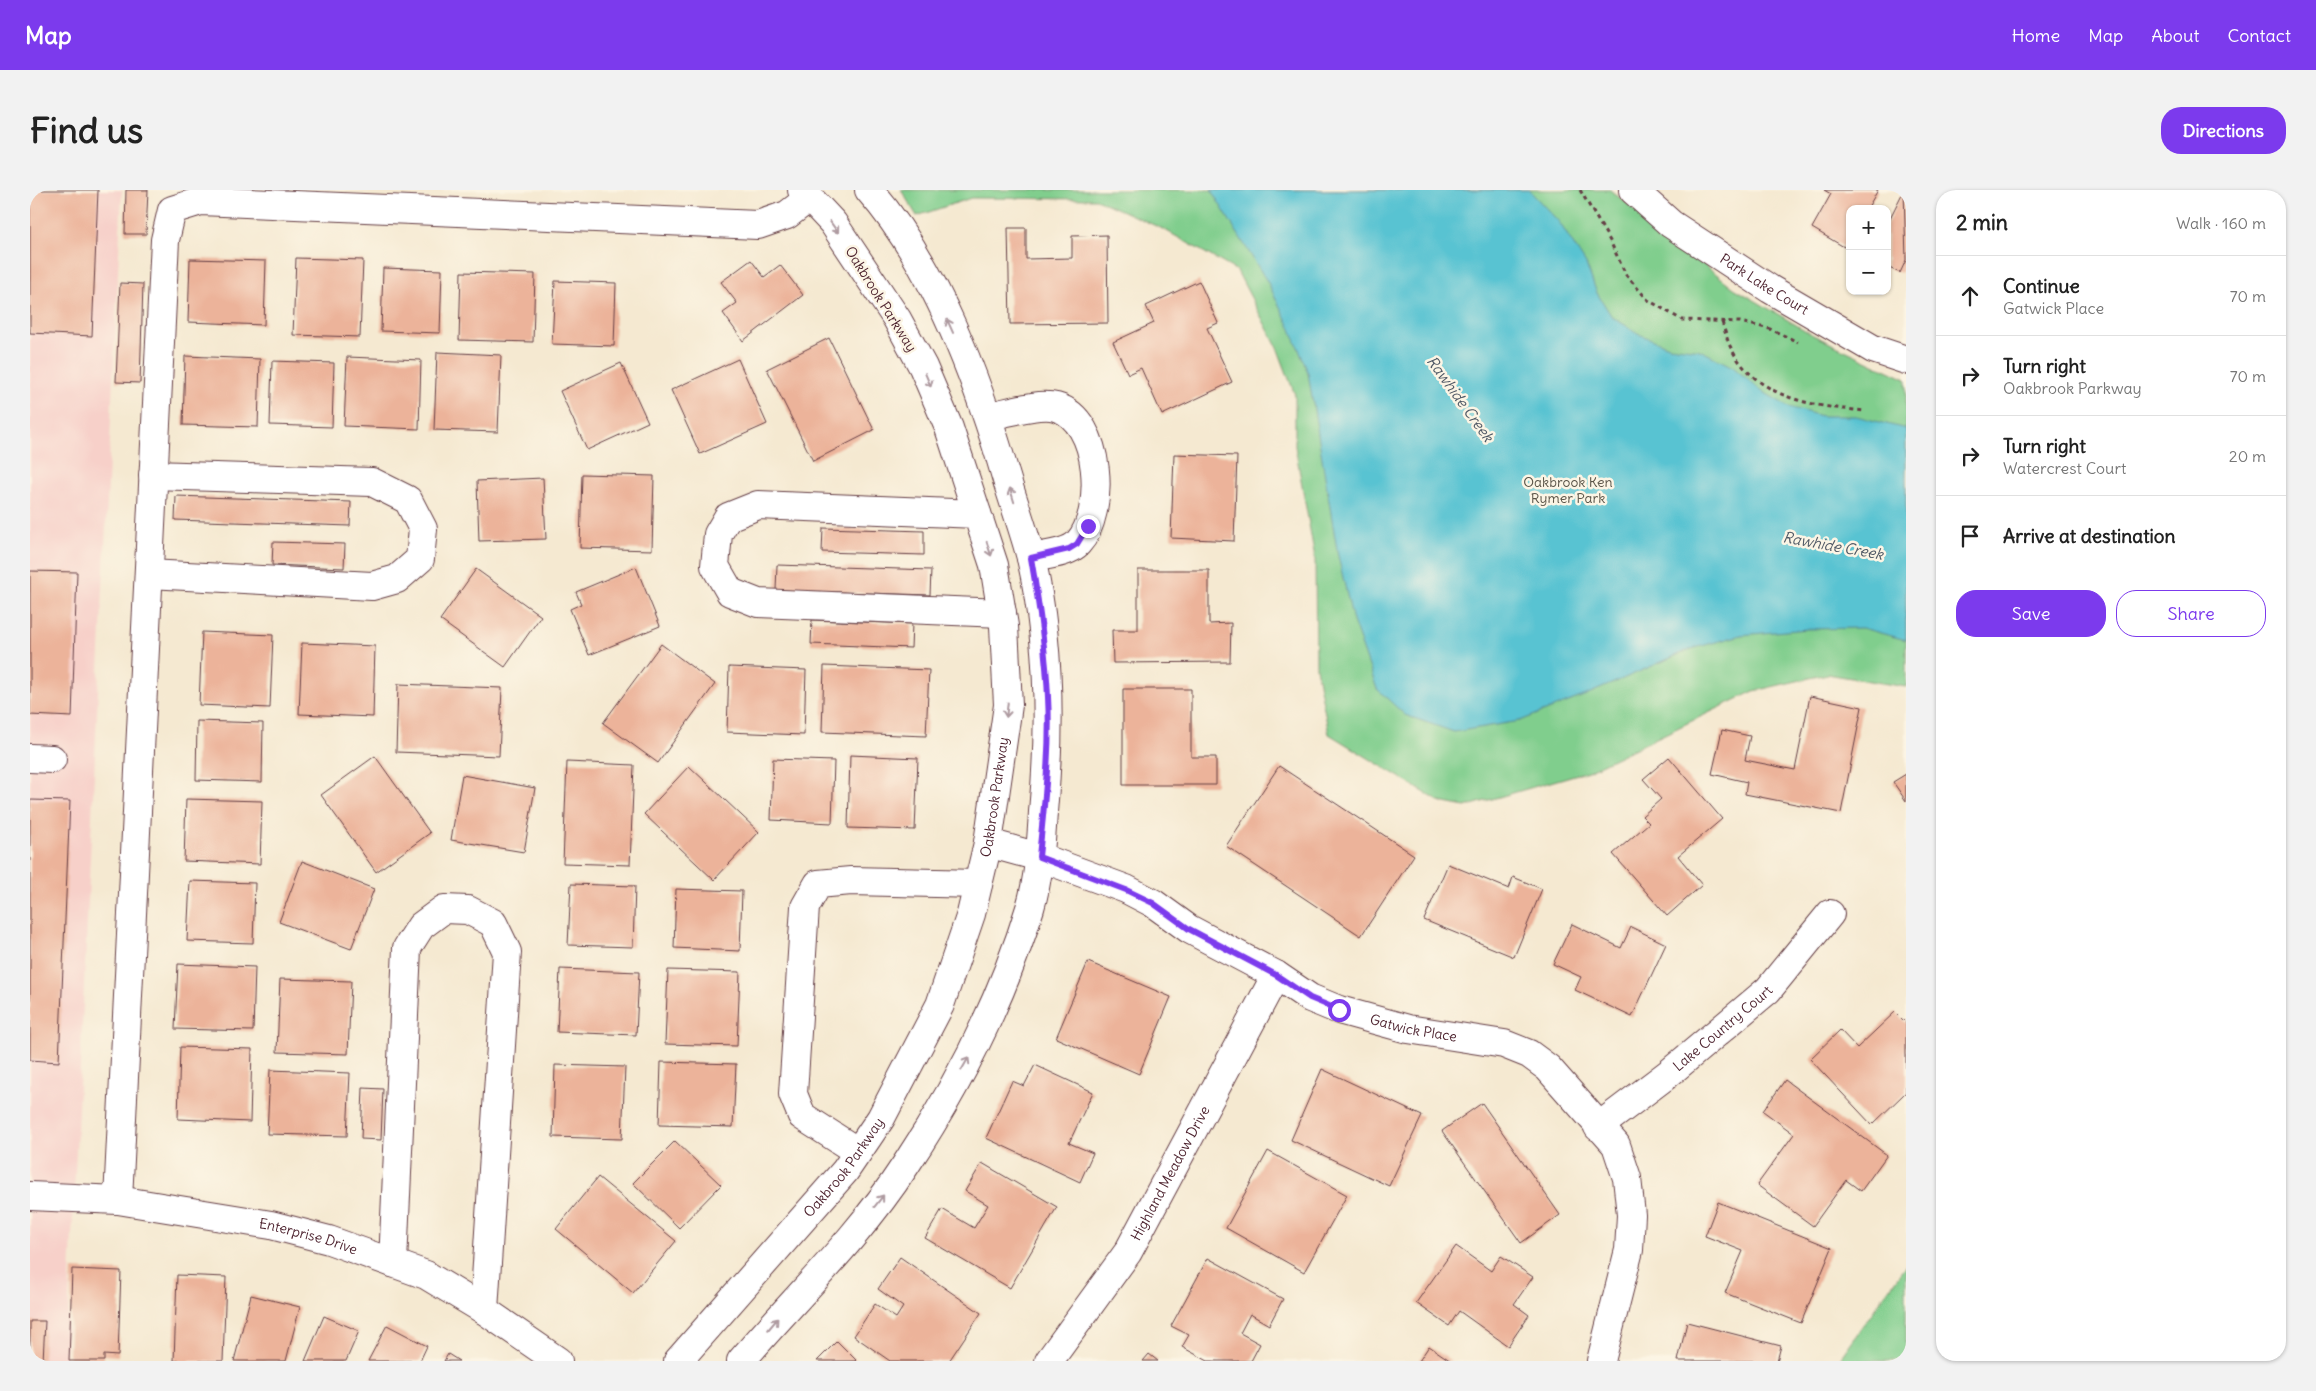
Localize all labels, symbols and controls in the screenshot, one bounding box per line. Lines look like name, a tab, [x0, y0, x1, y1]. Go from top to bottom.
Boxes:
text: Map	[25, 20, 72, 50]
text: Home	[2012, 24, 2060, 47]
text: Map	[2088, 24, 2123, 47]
text: About	[2151, 24, 2199, 47]
text: Contact	[2227, 24, 2291, 47]
button: Directions	[2161, 107, 2286, 154]
text: Find us	[30, 108, 143, 152]
map controls	[1846, 205, 1891, 295]
button: +	[1846, 205, 1891, 250]
text: 2 min	[1956, 209, 2008, 236]
text: Walk · 160 m	[2176, 213, 2266, 233]
one-way arrow	[829, 220, 840, 233]
street label: Oakbrook Parkway	[841, 243, 921, 355]
street label: Park Lake Court	[1717, 250, 1812, 319]
button: −	[1846, 250, 1891, 295]
text: Continue	[2003, 274, 2080, 298]
icon: ahead	[1956, 282, 1984, 310]
text: 70 m	[2230, 286, 2266, 306]
text: Gatwick Place	[2003, 298, 2104, 318]
one-way arrow	[945, 319, 955, 334]
water label: Rawhide Creek	[1423, 352, 1499, 446]
text: Turn right	[2003, 354, 2086, 378]
icon: right	[1956, 362, 1984, 390]
text: 70 m	[2230, 366, 2266, 386]
one-way arrow	[924, 372, 934, 387]
text: Oakbrook Parkway	[2003, 378, 2142, 398]
text: Turn right	[2003, 434, 2086, 458]
icon: right	[1956, 442, 1984, 470]
text: 20 m	[2229, 446, 2266, 466]
text: Watercrest Court	[2003, 458, 2126, 478]
park label: Oakbrook Ken Rymer Park	[1523, 473, 1613, 507]
one-way arrow	[1006, 487, 1016, 503]
route end	[1077, 515, 1100, 538]
icon: arrive	[1956, 522, 1984, 550]
text: Arrive at destination	[2003, 524, 2176, 548]
water label: Rawhide Creek	[1781, 527, 1886, 564]
one-way arrow	[985, 541, 994, 557]
button: Save	[1956, 590, 2106, 637]
button: Share	[2116, 590, 2266, 637]
one-way arrow	[1002, 702, 1012, 718]
street label: Oakbrook Parkway	[976, 736, 1012, 859]
street label: Lake Country Court	[1669, 982, 1777, 1075]
route start	[1328, 999, 1351, 1022]
street label: Gatwick Place	[1368, 1010, 1458, 1046]
one-way arrow	[960, 1056, 970, 1071]
street label: Highland Meadow Drive	[1127, 1103, 1213, 1244]
street label: Oakbrook Parkway	[800, 1114, 888, 1221]
one-way arrow	[873, 1195, 884, 1208]
street label: Enterprise Drive	[258, 1214, 360, 1259]
one-way arrow	[767, 1318, 778, 1331]

